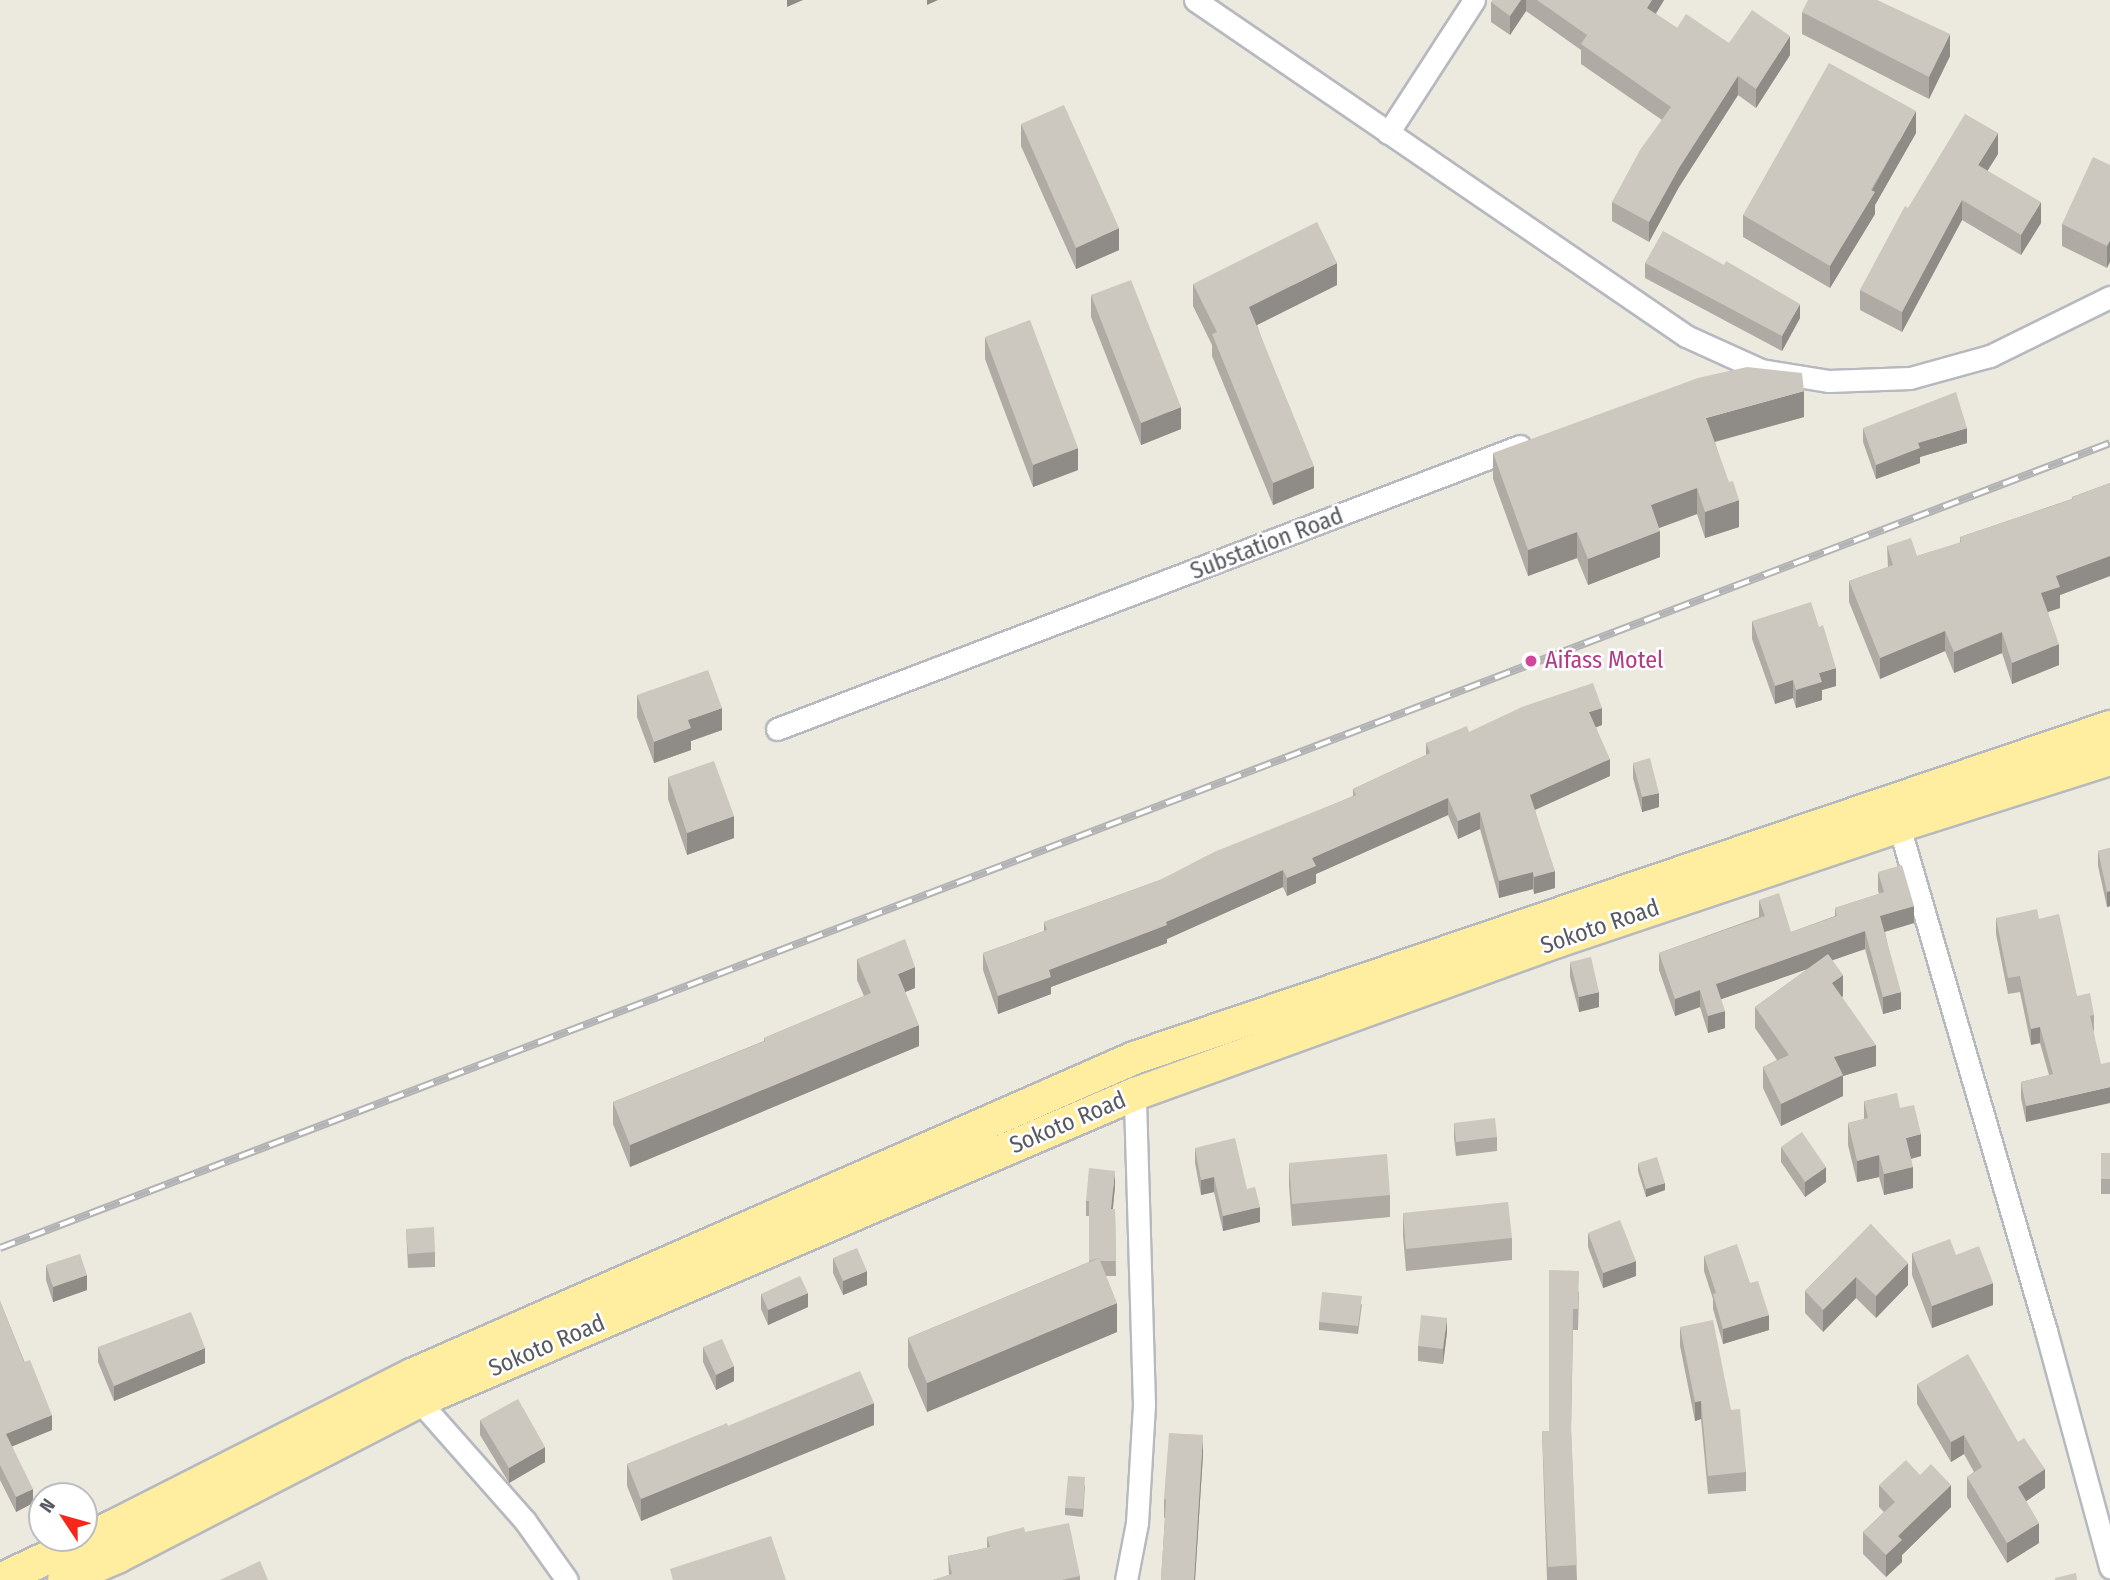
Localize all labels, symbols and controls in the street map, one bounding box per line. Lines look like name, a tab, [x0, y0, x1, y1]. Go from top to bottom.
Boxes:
street label: Substation Road	[1186, 502, 1348, 586]
place label: Aifass Motel	[1545, 647, 1663, 675]
marker: Aifass Motel	[1523, 653, 1539, 669]
street label: Sokoto Road	[1537, 893, 1663, 961]
street label: Sokoto Road	[1005, 1086, 1131, 1160]
street label: Sokoto Road	[484, 1309, 610, 1383]
north arrow	[28, 1482, 98, 1552]
text: N	[35, 1494, 60, 1517]

